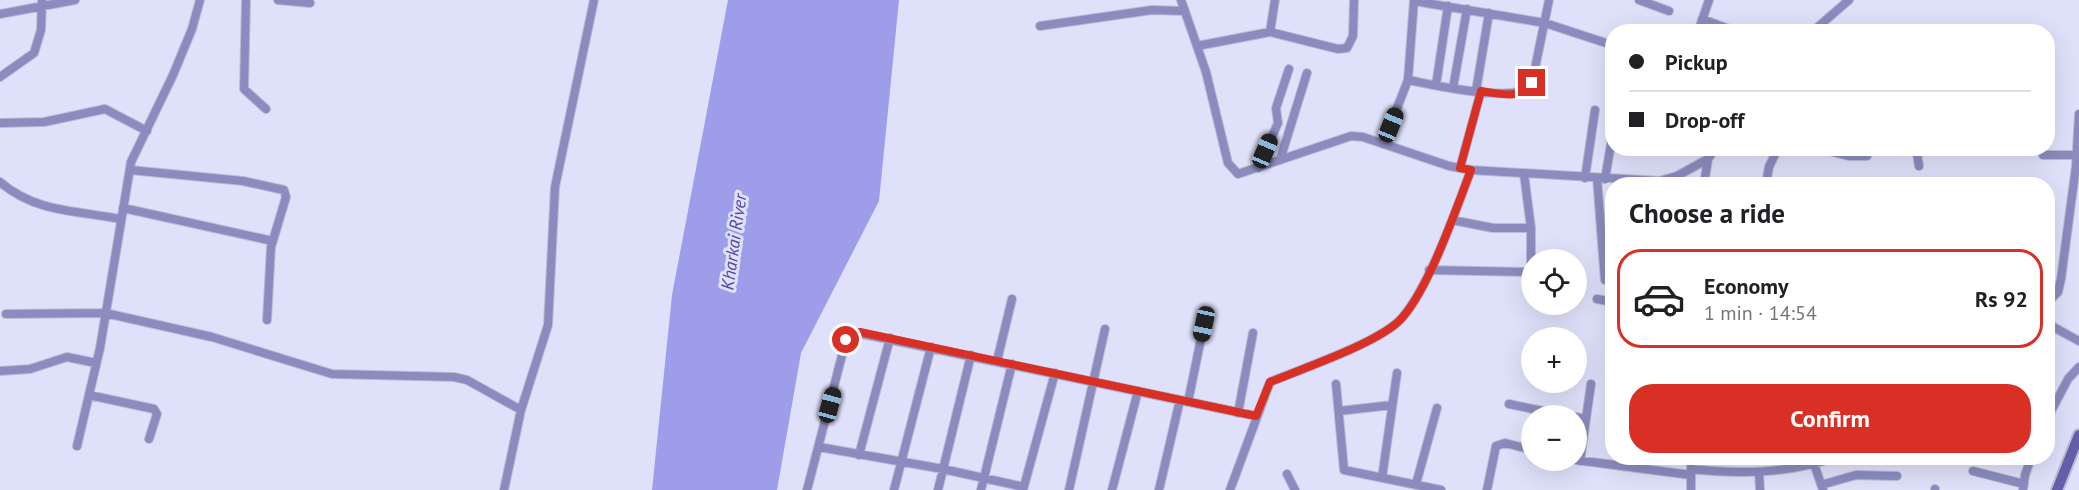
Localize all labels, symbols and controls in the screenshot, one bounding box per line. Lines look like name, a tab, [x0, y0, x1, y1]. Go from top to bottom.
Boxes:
text: Pickup	[1665, 48, 1728, 76]
route end	[1518, 69, 1545, 96]
car	[1376, 105, 1406, 145]
text: Drop-off	[1665, 106, 1744, 134]
car	[1250, 131, 1280, 171]
water label: Kharkai River	[715, 191, 752, 292]
text: Choose a ride	[1629, 196, 1785, 230]
map controls	[1521, 249, 1587, 471]
button: locate	[1521, 249, 1587, 315]
icon: car	[1632, 272, 1686, 326]
text: Economy	[1704, 272, 1788, 300]
text: Rs 92	[1975, 285, 2028, 313]
text: 1 min · 14:54	[1704, 300, 1817, 326]
car	[1191, 305, 1217, 343]
route start	[832, 326, 859, 353]
button: +	[1521, 327, 1587, 393]
button: Confirm	[1629, 384, 2031, 453]
car	[817, 385, 843, 425]
button: −	[1521, 405, 1587, 471]

